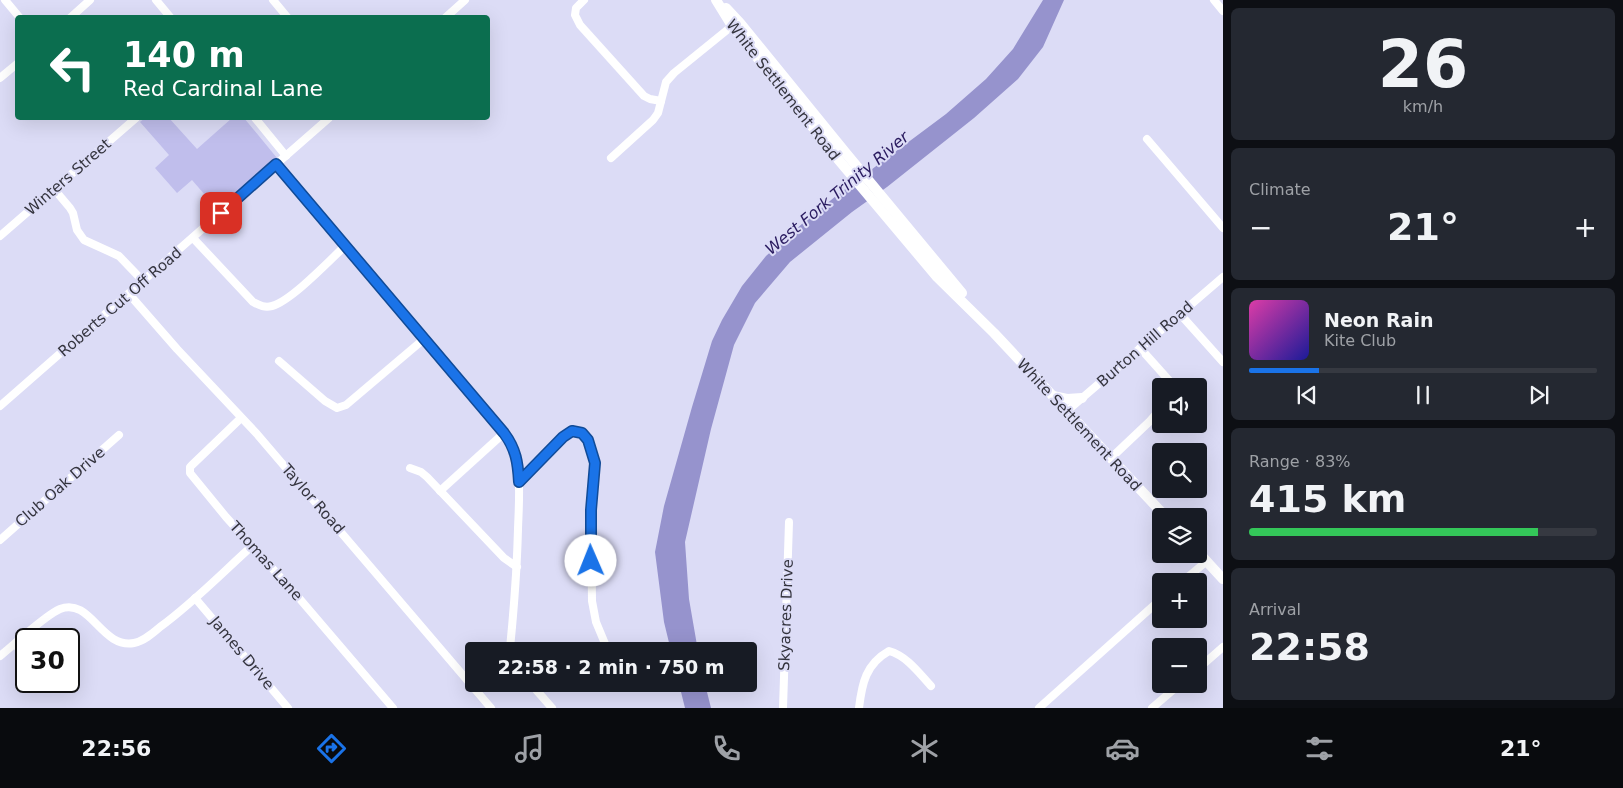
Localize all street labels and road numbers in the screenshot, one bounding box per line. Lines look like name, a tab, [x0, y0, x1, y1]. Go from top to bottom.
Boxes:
street label: White Settlement Road	[722, 16, 844, 164]
street label: Winters Street	[21, 135, 115, 219]
street label: Roberts Cut Off Road	[55, 244, 185, 360]
street label: Burton Hill Road	[1093, 297, 1197, 391]
street label: White Settlement Road	[1013, 355, 1145, 495]
street label: Club Oak Drive	[11, 443, 109, 531]
street label: Taylor Road	[277, 460, 348, 538]
street label: Thomas Lane	[225, 517, 306, 604]
street label: Skyacres Drive	[775, 559, 797, 671]
street label: James Drive	[206, 612, 278, 693]

